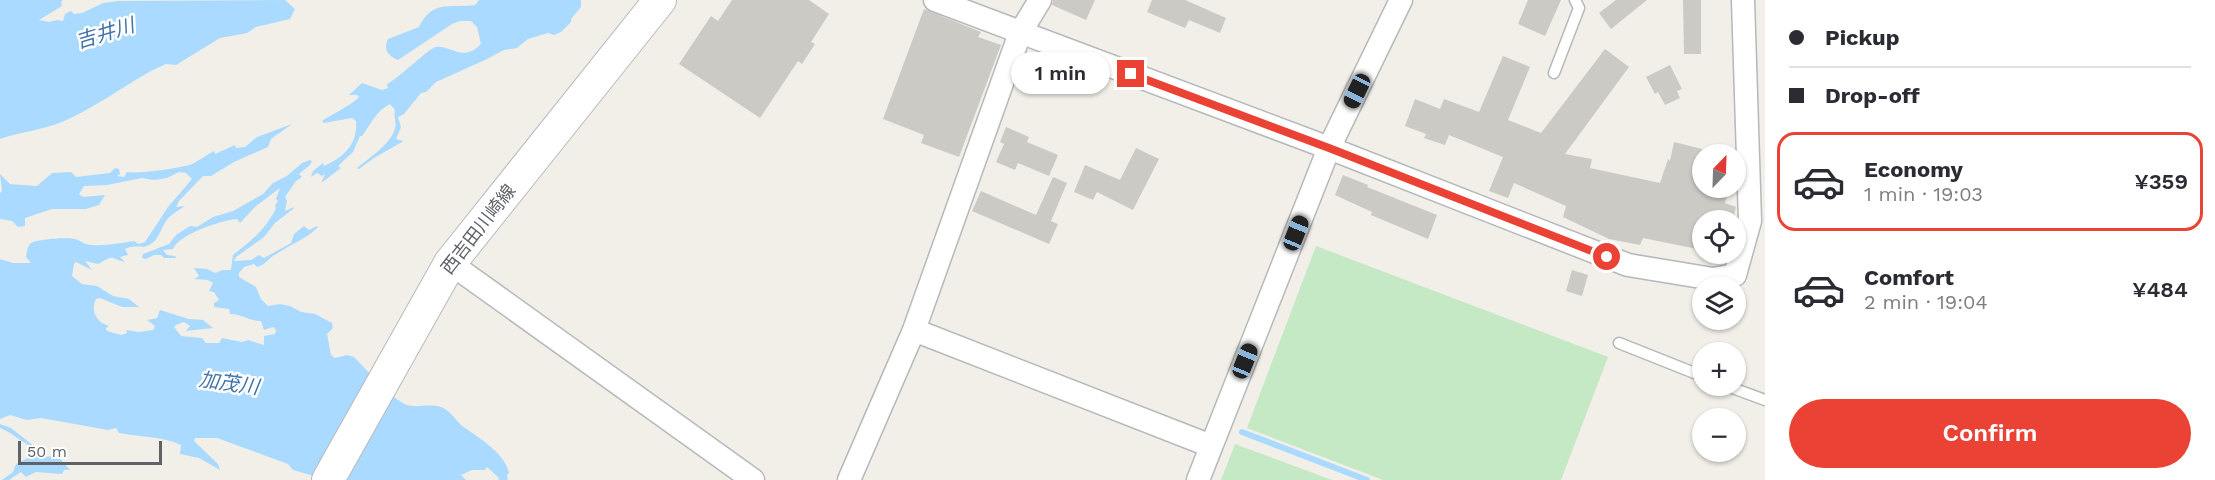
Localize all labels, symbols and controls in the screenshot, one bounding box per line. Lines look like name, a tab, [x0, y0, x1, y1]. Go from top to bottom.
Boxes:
water label: 吉井川	[73, 12, 139, 53]
text: Pickup	[1825, 25, 1900, 50]
callout: 1 min	[1011, 53, 1110, 95]
route end	[1117, 60, 1144, 87]
text: 1 min	[1035, 61, 1086, 85]
car	[1341, 71, 1373, 111]
text: Drop-off	[1825, 83, 1920, 108]
north arrow	[1692, 144, 1746, 198]
map controls	[1692, 144, 1746, 462]
icon: car	[1792, 155, 1846, 209]
text: Economy	[1864, 157, 1963, 182]
text: ¥359	[2134, 169, 2188, 194]
street label: 西吉田川崎線	[436, 180, 520, 278]
text: 1 min · 19:03	[1864, 182, 1983, 206]
button: locate	[1692, 210, 1746, 264]
car	[1281, 213, 1311, 253]
route start	[1593, 243, 1620, 270]
icon: car	[1792, 263, 1846, 317]
text: Comfort	[1864, 265, 1954, 290]
button: layers	[1692, 276, 1746, 330]
text: ¥484	[2132, 277, 2188, 302]
text: 2 min · 19:04	[1864, 290, 1988, 314]
car	[1230, 341, 1260, 381]
button: +	[1692, 342, 1746, 396]
water label: 加茂川	[198, 367, 262, 399]
button: Confirm	[1789, 399, 2191, 468]
button: −	[1692, 408, 1746, 462]
scale bar	[18, 438, 162, 466]
text: 50 m	[27, 442, 67, 461]

